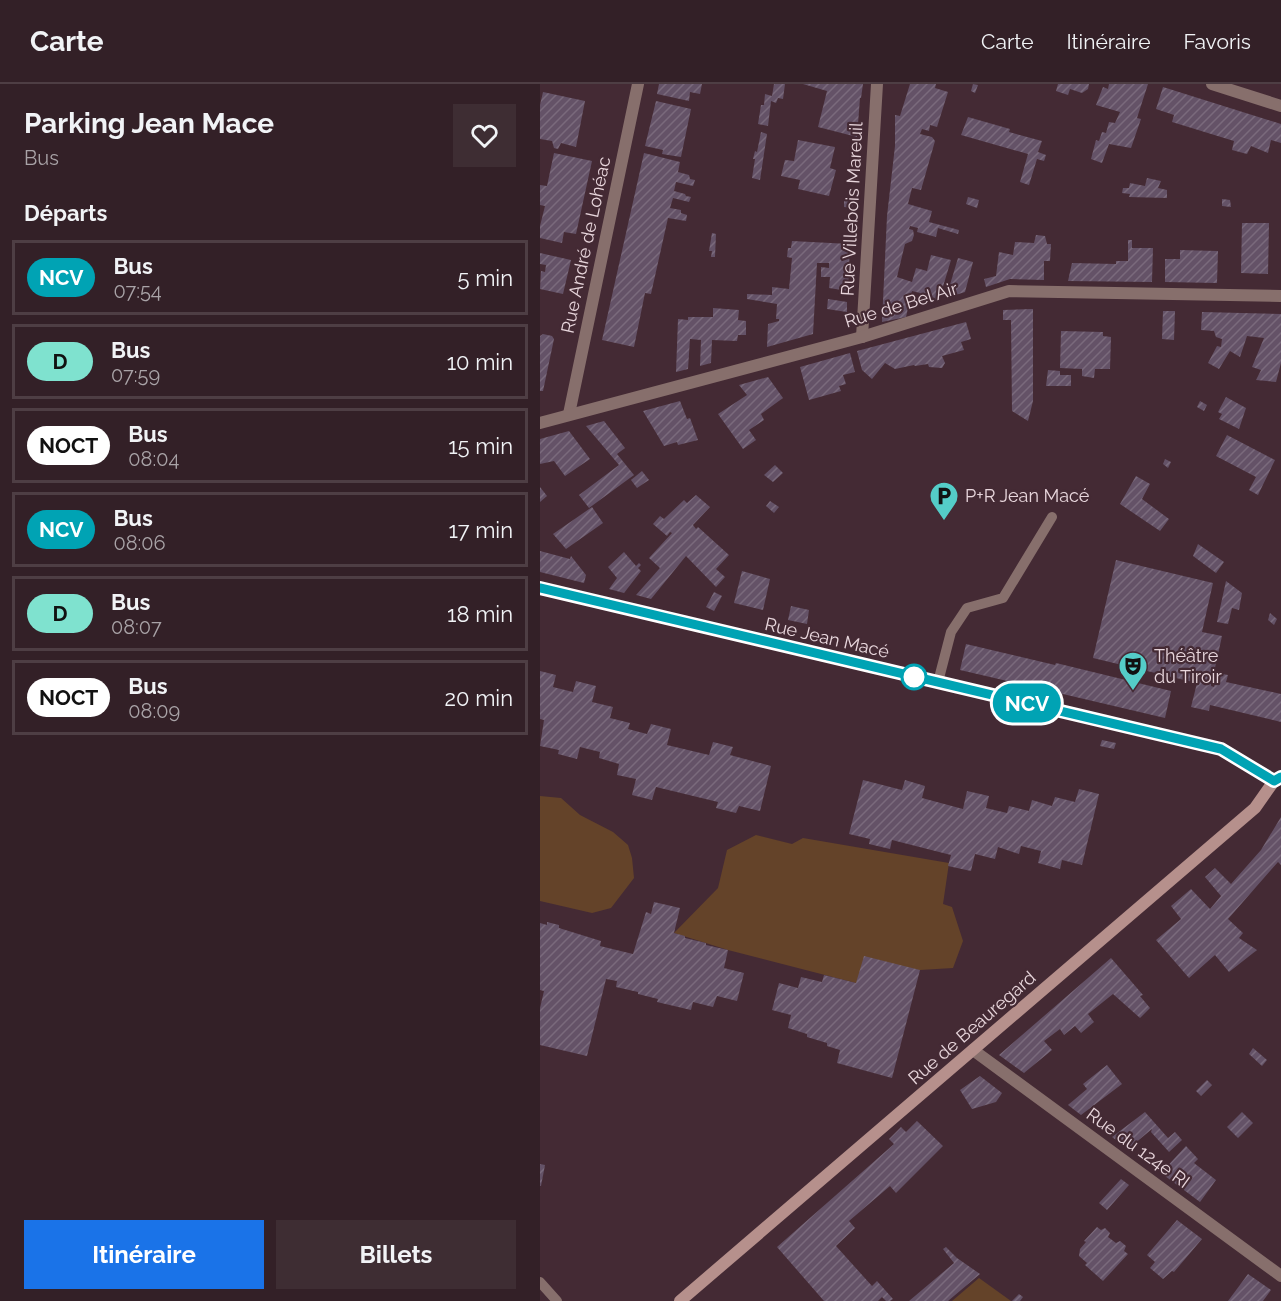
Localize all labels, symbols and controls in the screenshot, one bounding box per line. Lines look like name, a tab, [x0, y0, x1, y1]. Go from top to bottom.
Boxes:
text: Carte	[30, 25, 103, 58]
text: Carte	[981, 29, 1033, 54]
text: Itinéraire	[1066, 29, 1150, 54]
text: Favoris	[1183, 29, 1251, 54]
button: heart	[453, 104, 516, 167]
text: Parking Jean Mace	[24, 107, 274, 140]
street label: Rue Villebois Mareuil	[836, 121, 867, 296]
text: Bus	[24, 146, 59, 170]
street label: Rue André de Lohéac	[557, 155, 615, 335]
text: Départs	[24, 200, 107, 226]
text: Bus	[113, 253, 153, 279]
text: NCV	[39, 265, 83, 290]
text: 5 min	[458, 265, 513, 291]
street label: Rue de Bel Air	[842, 277, 961, 332]
text: 07:54	[113, 279, 162, 303]
text: Bus	[111, 337, 150, 363]
text: D	[52, 349, 68, 374]
text: 10 min	[447, 349, 513, 375]
text: 07:59	[111, 363, 160, 387]
text: Bus	[128, 421, 168, 447]
text: NOCT	[39, 433, 98, 458]
text: 15 min	[448, 433, 513, 459]
text: 08:04	[128, 447, 179, 471]
parking icon: P+R Jean Macé	[928, 480, 960, 522]
place label: P+R Jean Macé	[965, 485, 1090, 506]
text: Bus	[113, 505, 153, 531]
text: NCV	[39, 517, 83, 542]
text: 17 min	[448, 517, 513, 543]
text: 08:06	[113, 531, 166, 555]
text: Bus	[111, 589, 150, 615]
text: D	[52, 601, 68, 626]
text: 18 min	[447, 601, 513, 627]
street label: Rue Jean Macé	[763, 613, 892, 662]
text: 08:07	[111, 615, 162, 639]
place label: Théâtre du Tiroir	[1154, 645, 1223, 687]
theatre icon: Théâtre du Tiroir	[1117, 650, 1149, 692]
unlabelled marker	[901, 664, 927, 690]
text: Bus	[128, 673, 168, 699]
line badge: NCV	[992, 684, 1062, 722]
text: NOCT	[39, 685, 98, 710]
text: 20 min	[445, 685, 513, 711]
text: NCV	[1005, 691, 1049, 716]
text: 08:09	[128, 699, 180, 723]
street label: Rue de Beauregard	[904, 967, 1040, 1089]
street label: Rue du 124e RI	[1083, 1103, 1194, 1192]
button: Itinéraire	[24, 1220, 264, 1289]
button: Billets	[276, 1220, 516, 1289]

